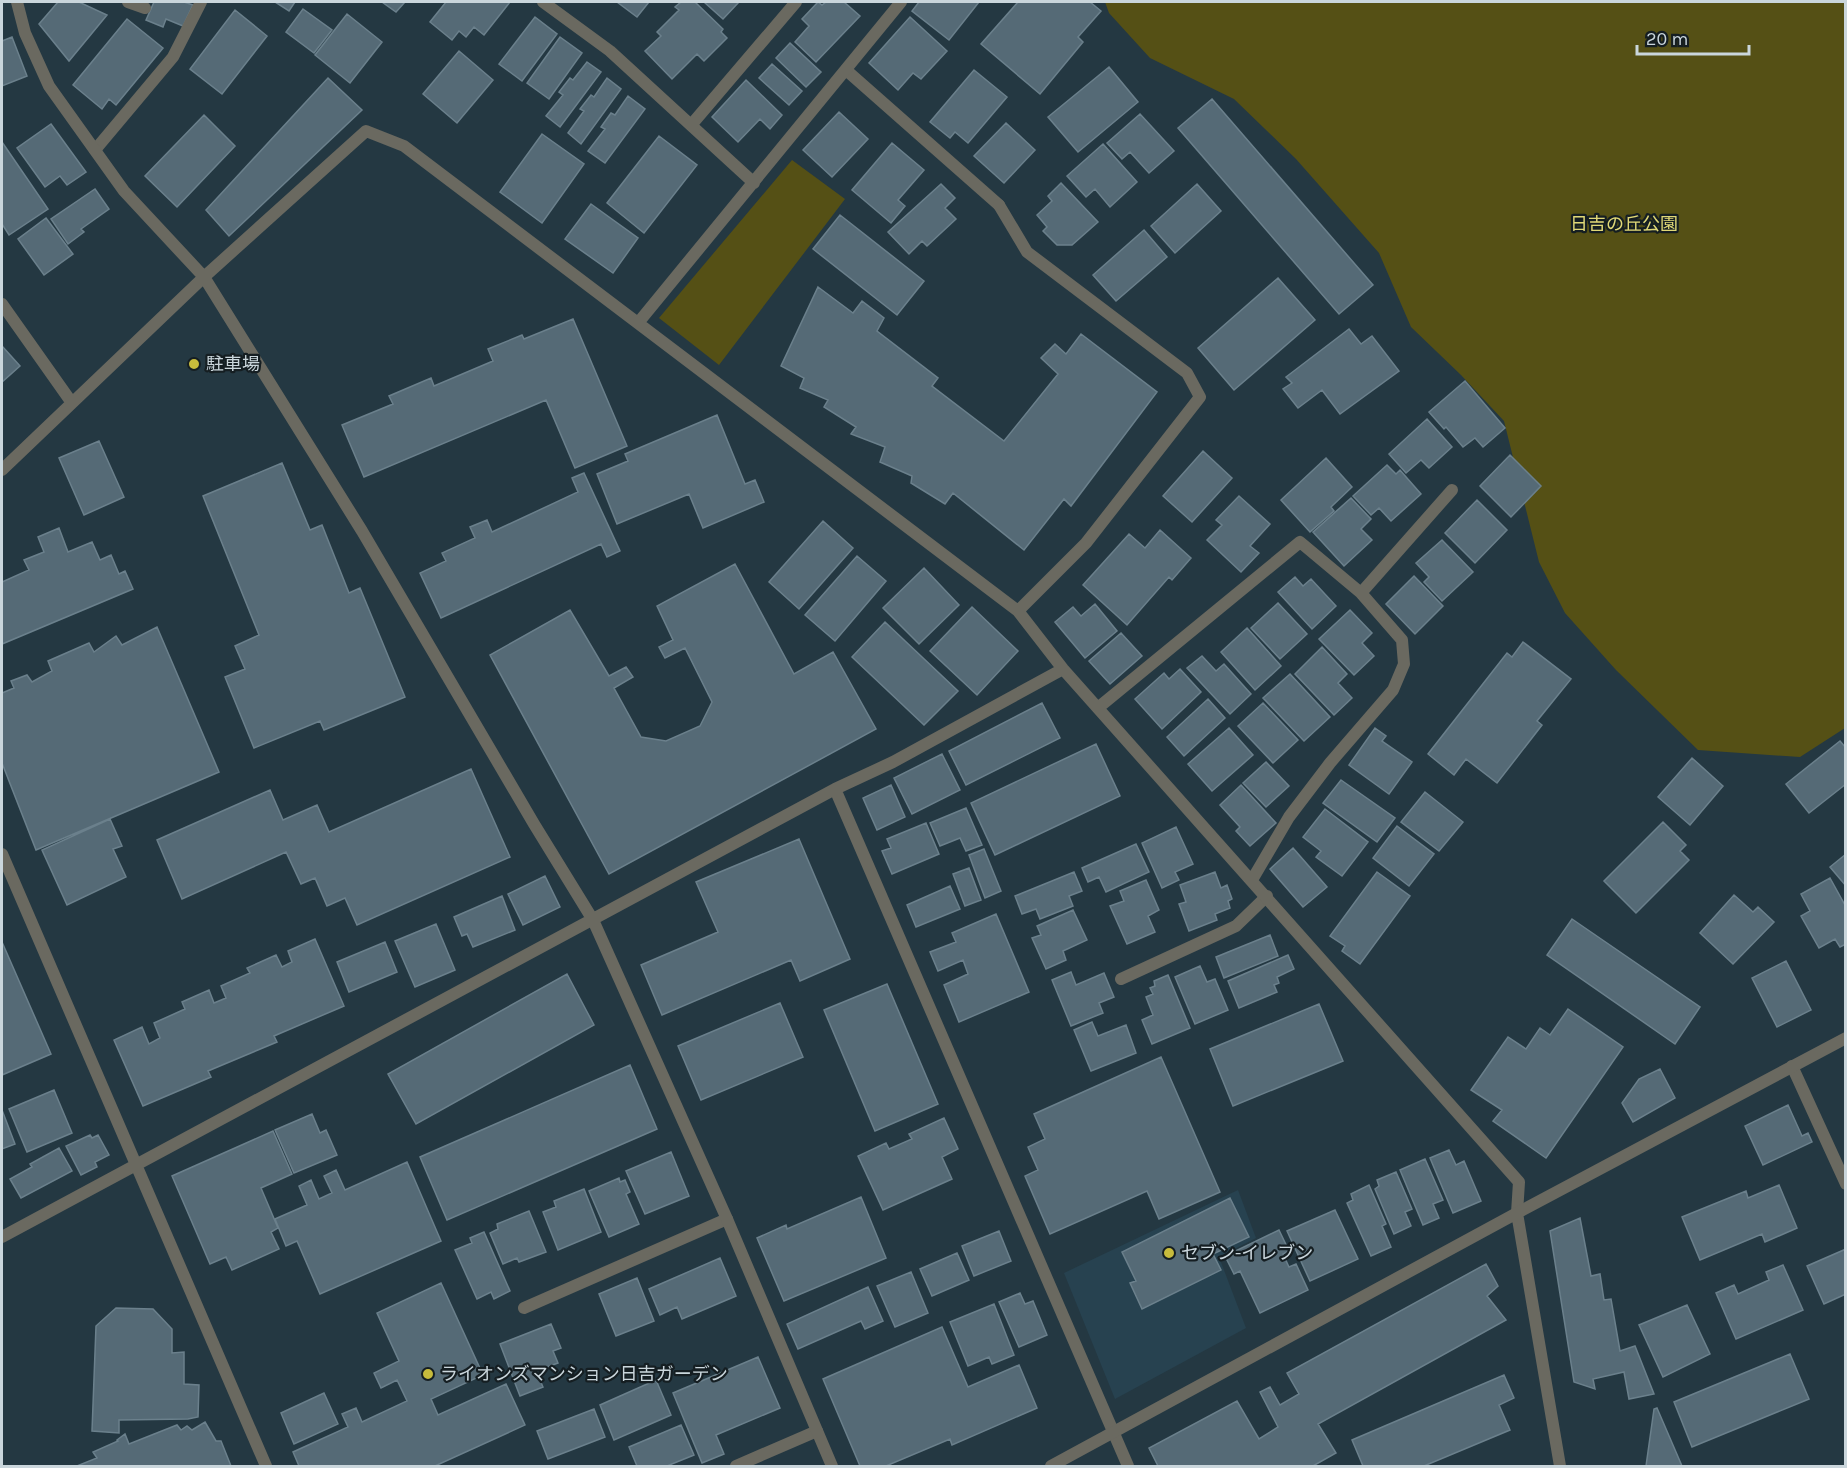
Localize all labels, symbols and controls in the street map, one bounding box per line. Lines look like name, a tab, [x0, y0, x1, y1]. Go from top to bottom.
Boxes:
scale bar	[1637, 18, 1750, 56]
text: 20 m	[1646, 28, 1688, 50]
park label: 日吉の丘公園	[1570, 213, 1678, 235]
place label: 駐車場	[206, 353, 260, 375]
marker: 駐車場	[187, 357, 201, 371]
place label: セブン-イレブン	[1181, 1242, 1313, 1264]
marker: セブン-イレブン	[1162, 1246, 1176, 1260]
place label: ライオンズマンション日吉ガーデン	[440, 1363, 728, 1385]
marker: ライオンズマンション日吉ガーデン	[421, 1367, 435, 1381]

